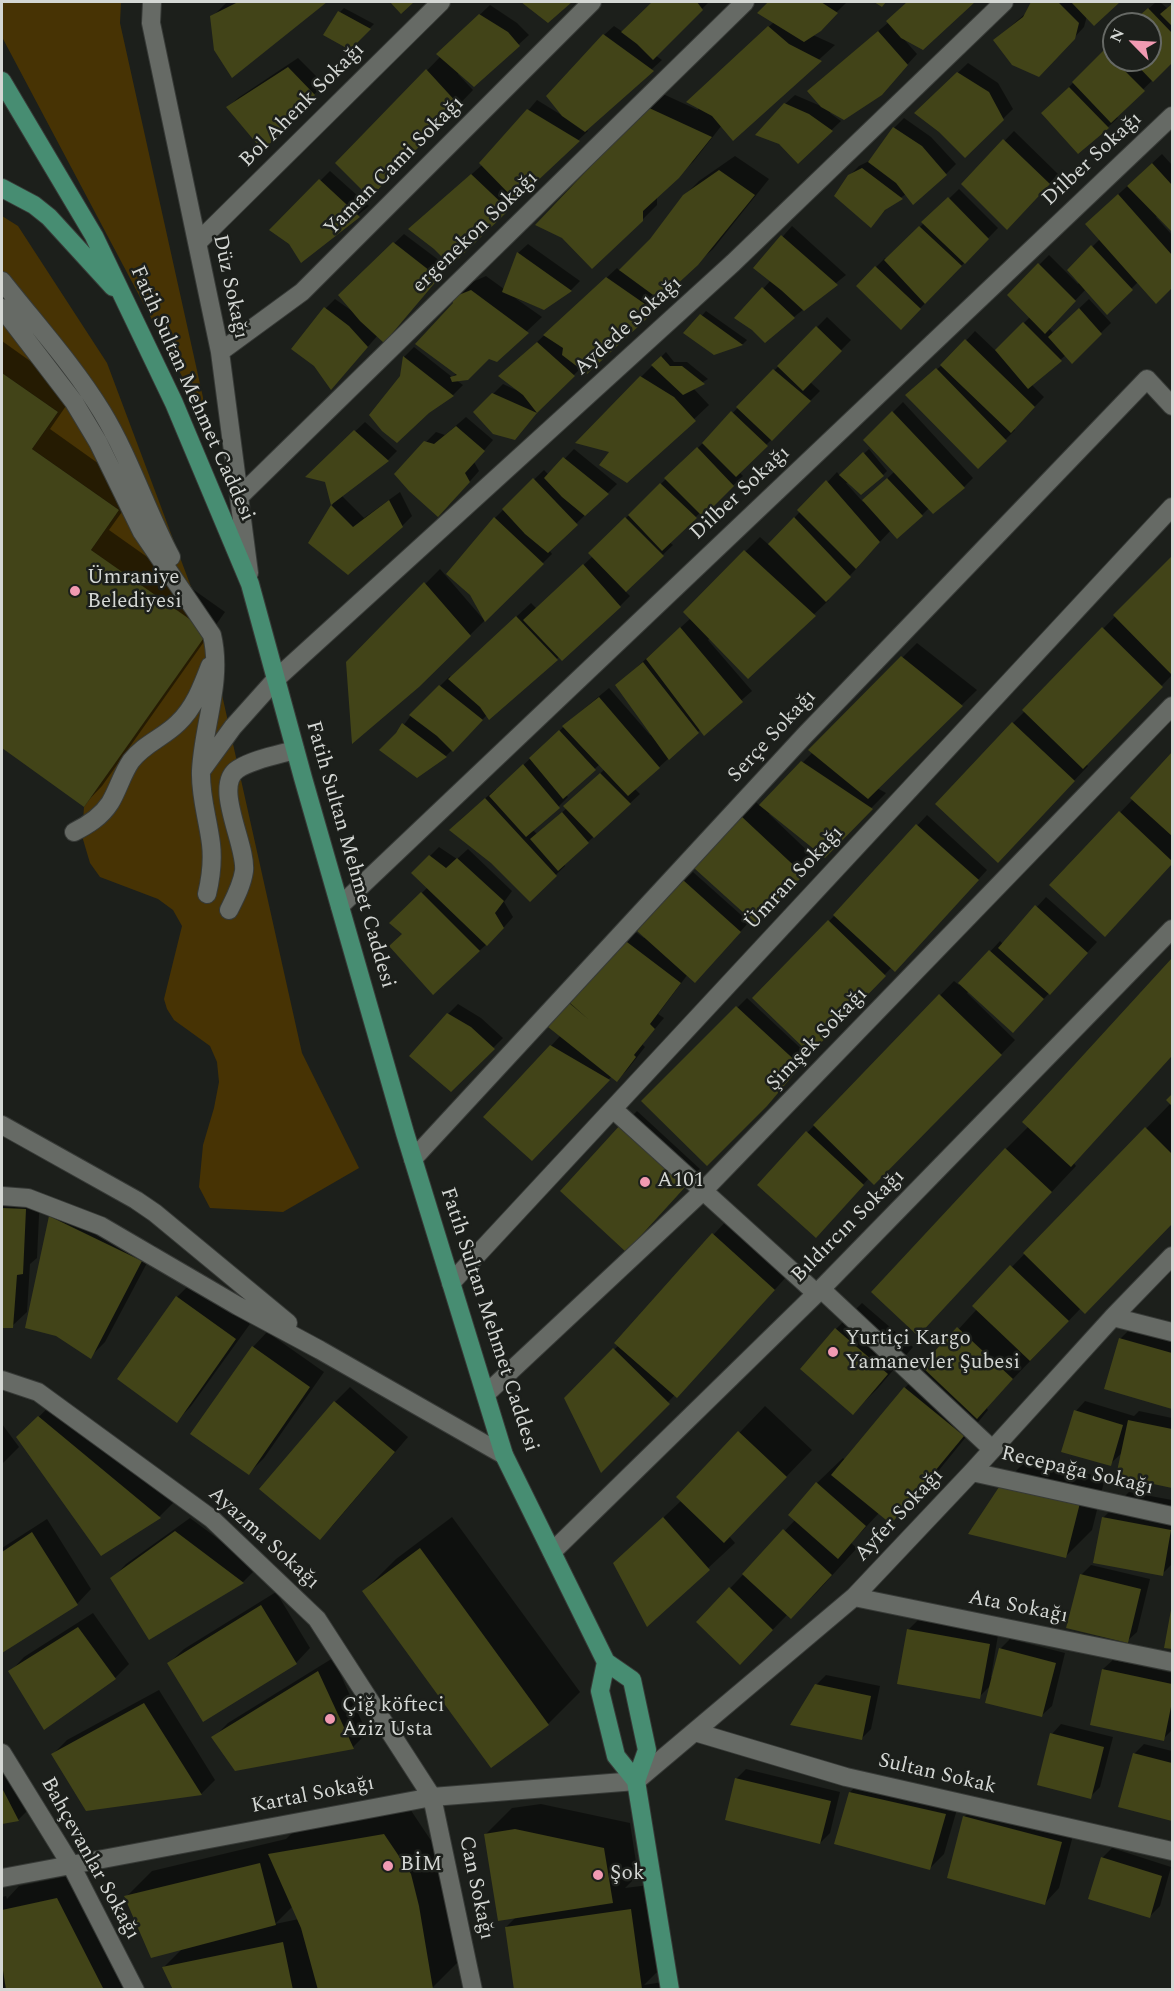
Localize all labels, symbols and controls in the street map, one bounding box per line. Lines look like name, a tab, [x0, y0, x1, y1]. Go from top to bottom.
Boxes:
north arrow	[1102, 12, 1162, 72]
text: N	[1104, 25, 1131, 46]
street label: Bol Ahenk Sokağı	[235, 38, 371, 174]
street label: Yaman Cami Sokağı	[320, 92, 470, 242]
street label: Dilber Sokağı	[1038, 107, 1148, 213]
street label: ergenekon Sokağı	[408, 167, 544, 299]
street label: Düz Sokağı	[206, 233, 252, 341]
street label: Fatih Sultan Mehmet Caddesi	[123, 262, 259, 526]
street label: Aydede Sokağı	[570, 272, 688, 382]
street label: Dilber Sokağı	[686, 441, 796, 547]
place label: Ümraniye Belediyesi	[87, 566, 182, 616]
marker: Ümraniye Belediyesi	[68, 584, 82, 598]
street label: Serçe Sokağı	[724, 685, 822, 789]
street label: Fatih Sultan Mehmet Caddesi	[299, 719, 399, 991]
street label: Ümran Sokağı	[740, 822, 850, 936]
street label: Şimşek Sokağı	[762, 983, 874, 1097]
street label: Bıldırcın Sokağı	[787, 1165, 911, 1289]
place label: A101	[657, 1169, 704, 1195]
marker: A101	[638, 1175, 652, 1189]
street label: Fatih Sultan Mehmet Caddesi	[433, 1185, 543, 1455]
place label: Yurtiçi Kargo Yamanevler Şubesi	[845, 1327, 1020, 1377]
marker: Yurtiçi Kargo Yamanevler Şubesi	[826, 1345, 840, 1359]
street label: Recepağa Sokağı	[998, 1442, 1156, 1502]
street label: Ayfer Sokağı	[850, 1464, 950, 1568]
street label: Ayazma Sokağı	[202, 1482, 324, 1596]
street label: Ata Sokağı	[966, 1586, 1070, 1630]
place label: Çiğ köfteci Aziz Usta	[342, 1694, 445, 1744]
marker: Çiğ köfteci Aziz Usta	[323, 1712, 337, 1726]
street label: Sultan Sokak	[875, 1749, 999, 1801]
street label: Kartal Sokağı	[249, 1772, 377, 1820]
street label: Bahçevanlar Sokağı	[34, 1774, 144, 1944]
street label: Can Sokağı	[452, 1834, 498, 1942]
place label: BİM	[400, 1853, 442, 1879]
marker: BİM	[381, 1859, 395, 1873]
place label: Şok	[610, 1862, 645, 1888]
marker: Şok	[591, 1868, 605, 1882]

